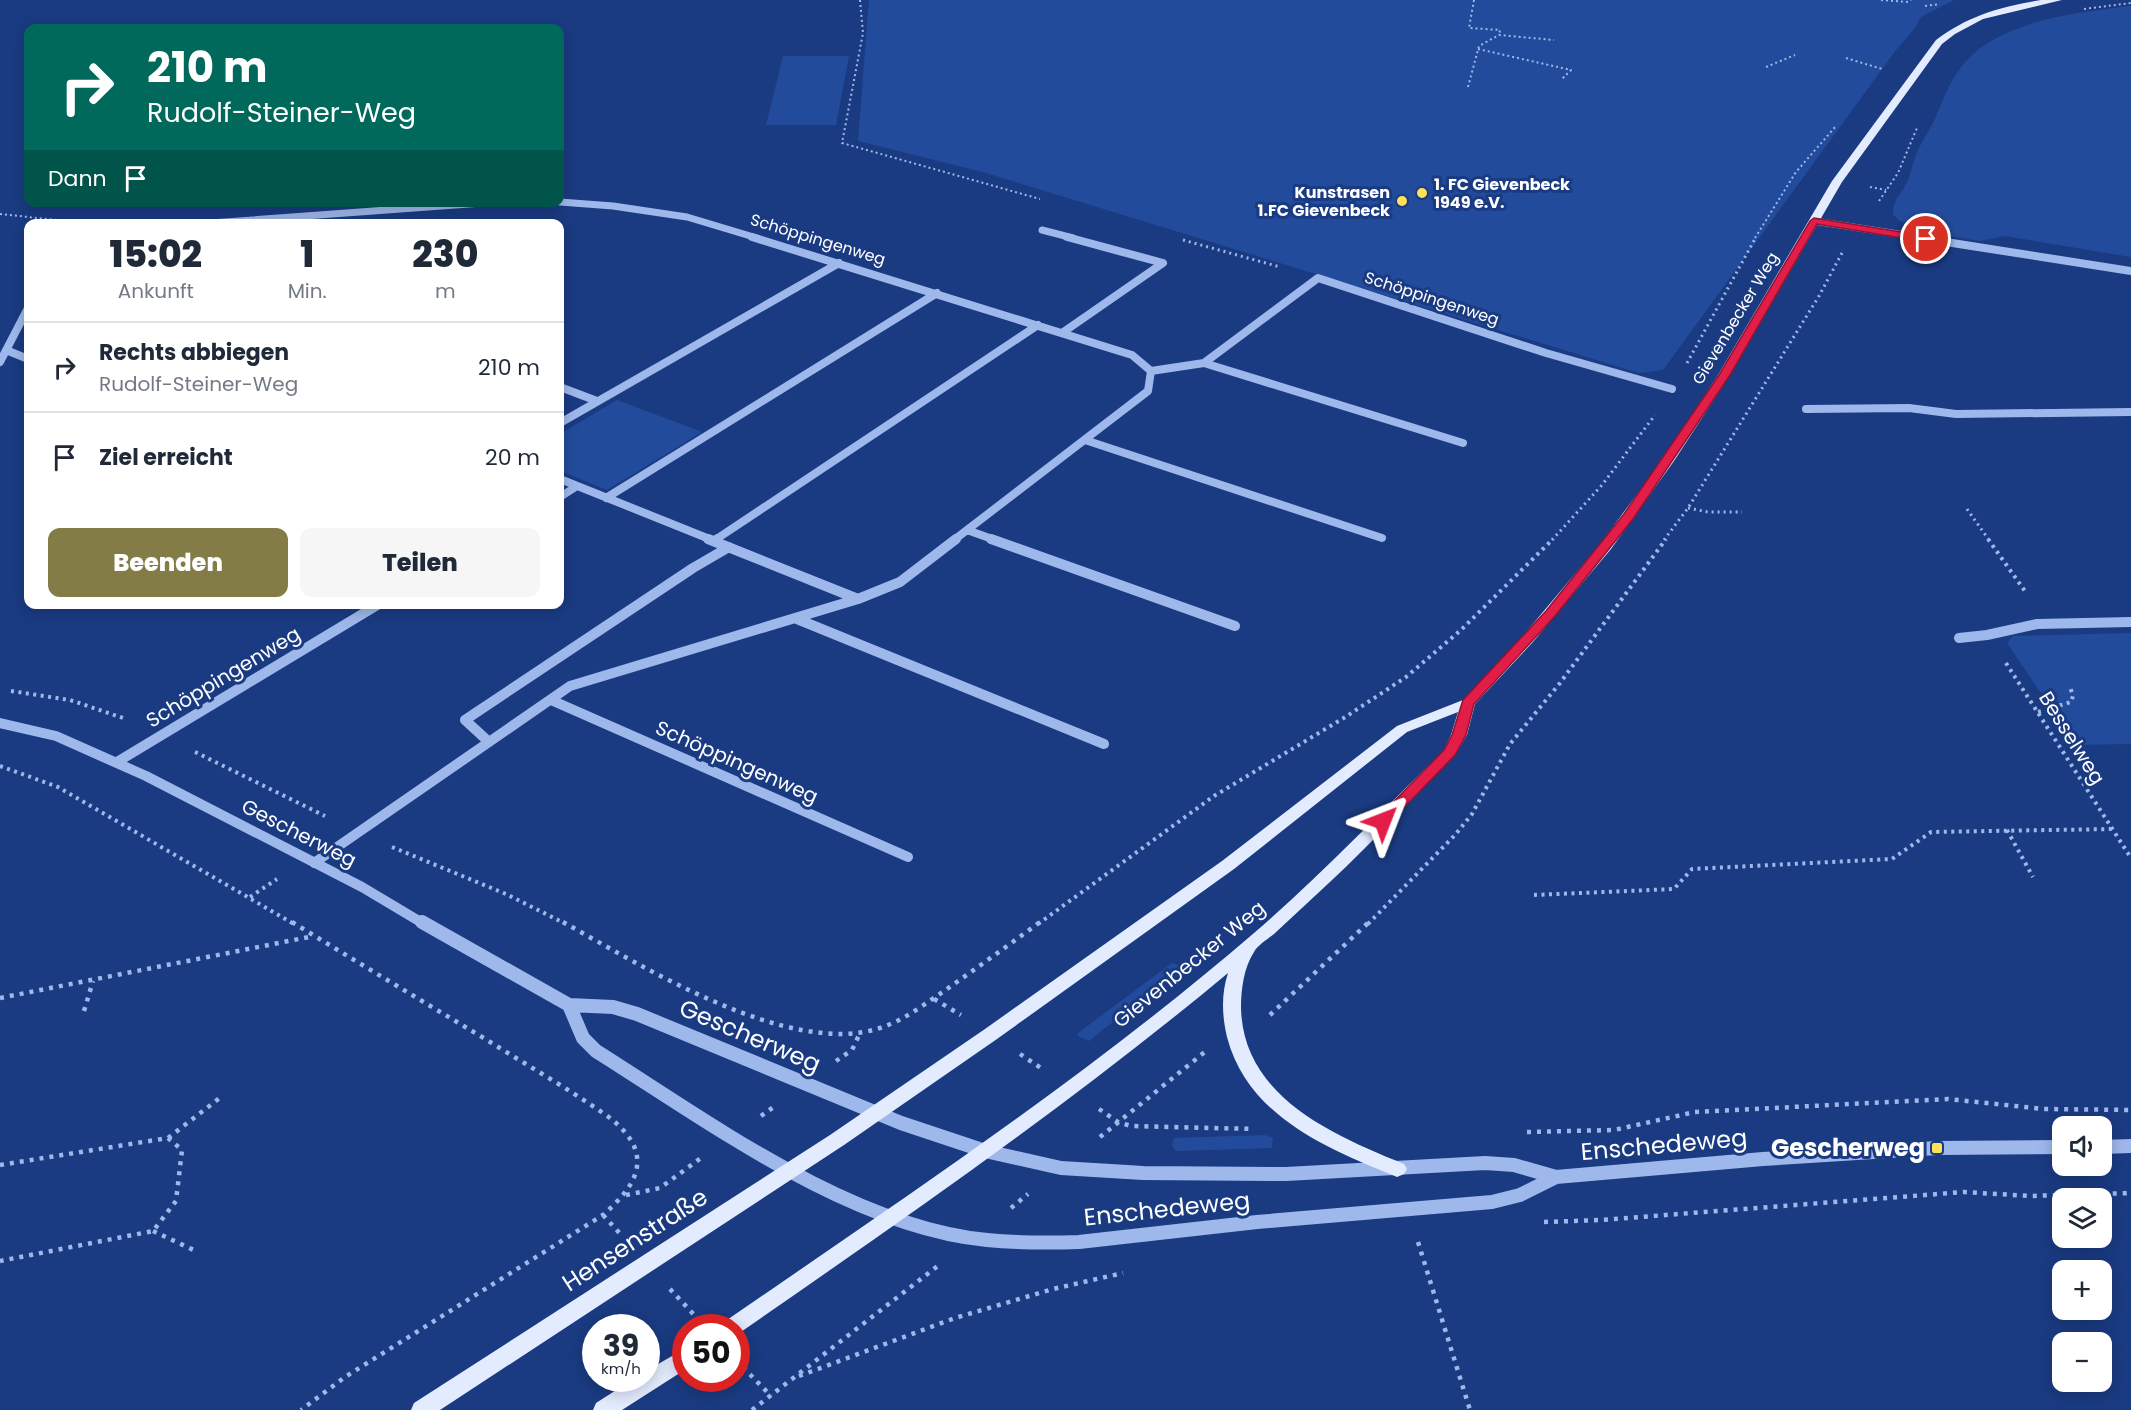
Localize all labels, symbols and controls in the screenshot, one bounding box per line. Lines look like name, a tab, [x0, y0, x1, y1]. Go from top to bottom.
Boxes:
text: 210 m	[147, 38, 268, 97]
icon: right	[48, 48, 126, 126]
text: Rudolf-Steiner-Weg	[147, 94, 416, 131]
icon: arrive	[119, 162, 152, 195]
text: Dann	[48, 163, 107, 194]
place label: 1. FC Gievenbeck 1949 e.V.	[1434, 173, 1570, 214]
place label: Kunstrasen 1.FC Gievenbeck	[1257, 181, 1390, 222]
marker: 1. FC Gievenbeck 1949 e.V.	[1415, 186, 1429, 200]
marker: Kunstrasen 1.FC Gievenbeck	[1395, 194, 1409, 208]
street label: Schöppingenweg	[747, 208, 888, 271]
pin	[1900, 213, 1951, 264]
icon: arrive	[1909, 222, 1942, 255]
text: 15:02	[110, 229, 202, 280]
text: 1	[300, 229, 314, 280]
text: 230	[412, 229, 478, 280]
street label: Gievenbecker Weg	[1687, 248, 1784, 389]
street label: Schöppingenweg	[1362, 266, 1502, 331]
text: Ankunft	[118, 277, 194, 305]
text: Min.	[288, 277, 327, 305]
text: m	[435, 277, 456, 305]
text: Rechts abbiegen	[99, 337, 289, 368]
icon: right	[48, 351, 81, 384]
text: 210 m	[478, 352, 540, 383]
text: Rudolf-Steiner-Weg	[99, 370, 298, 398]
icon: arrive	[48, 441, 81, 474]
text: Ziel erreicht	[99, 442, 233, 473]
text: 20 m	[485, 442, 540, 473]
button: Beenden	[48, 528, 288, 597]
button: Teilen	[300, 528, 540, 597]
street label: Schöppingenweg	[141, 620, 305, 734]
street label: Besselweg	[2032, 686, 2112, 790]
street label: Schöppingenweg	[651, 714, 823, 810]
position arrow	[1351, 789, 1415, 853]
street label: Gescherweg	[237, 792, 361, 874]
street label: Gievenbecker Weg	[1107, 894, 1271, 1034]
street label: Gescherweg	[674, 991, 826, 1080]
map controls	[2052, 1116, 2112, 1392]
button: sound	[2052, 1116, 2112, 1176]
street label: Enschedeweg	[1579, 1121, 1749, 1168]
place label: Gescherweg	[1771, 1131, 1925, 1164]
marker: Gescherweg	[1930, 1141, 1944, 1155]
street label: Hensenstraße	[556, 1180, 714, 1299]
street label: Enschedeweg	[1082, 1183, 1252, 1234]
button: layers	[2052, 1188, 2112, 1248]
button: +	[2052, 1260, 2112, 1320]
speed limit sign: 50	[672, 1314, 750, 1392]
text: 39	[603, 1324, 639, 1367]
button: −	[2052, 1332, 2112, 1392]
text: km/h	[601, 1358, 641, 1379]

